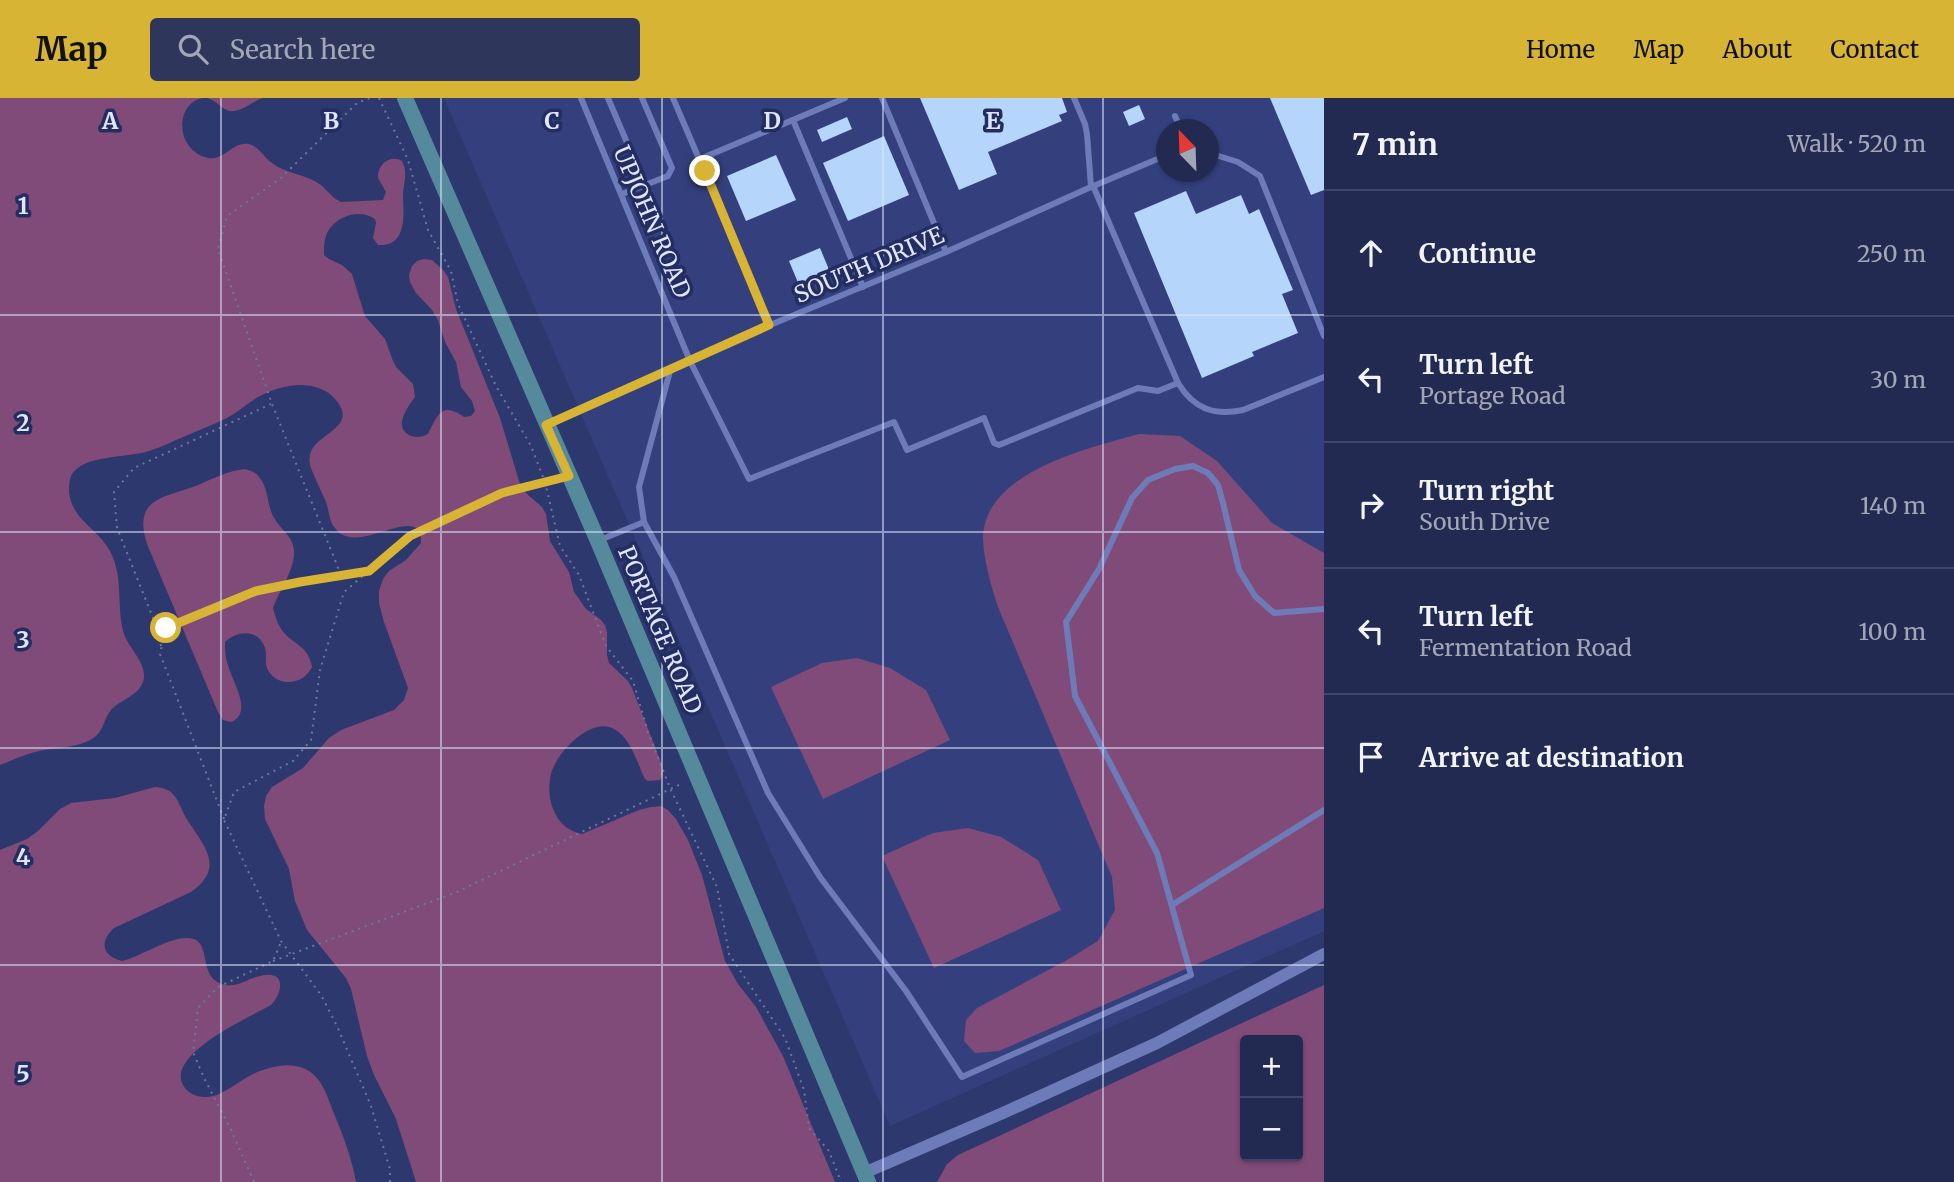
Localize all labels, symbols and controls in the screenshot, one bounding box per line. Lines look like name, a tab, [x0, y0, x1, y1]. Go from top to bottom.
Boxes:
search box	[150, 18, 640, 81]
text: Map	[35, 29, 108, 70]
icon: search	[174, 30, 212, 68]
text: Search here	[230, 33, 375, 66]
text: Home	[1526, 34, 1595, 65]
text: Map	[1633, 34, 1684, 65]
text: About	[1722, 34, 1792, 65]
text: Contact	[1830, 34, 1919, 65]
text: A	[101, 106, 119, 135]
text: B	[323, 106, 339, 135]
text: C	[544, 106, 560, 135]
text: D	[763, 106, 781, 135]
text: E	[985, 106, 1001, 135]
north arrow	[1156, 119, 1219, 182]
text: 7 min	[1352, 125, 1438, 163]
text: Walk · 520 m	[1788, 129, 1926, 158]
street label: UPJOHN ROAD	[607, 141, 698, 302]
route end	[689, 155, 720, 186]
text: 1	[18, 191, 29, 220]
street label: SOUTH DRIVE	[790, 220, 948, 309]
icon: ahead	[1352, 234, 1390, 272]
text: Continue	[1419, 237, 1536, 270]
text: 250 m	[1857, 239, 1926, 268]
text: Turn left	[1419, 348, 1533, 381]
icon: left	[1352, 360, 1390, 398]
text: 30 m	[1870, 365, 1926, 394]
text: Portage Road	[1419, 381, 1566, 410]
text: 2	[16, 408, 30, 437]
text: Turn right	[1419, 474, 1554, 507]
icon: right	[1352, 486, 1390, 524]
text: 140 m	[1860, 491, 1926, 520]
text: South Drive	[1419, 507, 1550, 536]
street label: PORTAGE ROAD	[612, 542, 709, 718]
text: Turn left	[1419, 600, 1533, 633]
route start	[150, 612, 181, 643]
icon: left	[1352, 612, 1390, 650]
text: 100 m	[1858, 617, 1926, 646]
text: 3	[16, 625, 30, 654]
text: Fermentation Road	[1419, 633, 1632, 662]
icon: arrive	[1352, 738, 1390, 776]
text: Arrive at destination	[1419, 741, 1684, 774]
text: 4	[16, 842, 31, 871]
map controls	[1240, 1035, 1303, 1161]
button: +	[1240, 1035, 1303, 1098]
text: 5	[16, 1059, 30, 1088]
button: −	[1240, 1098, 1303, 1161]

